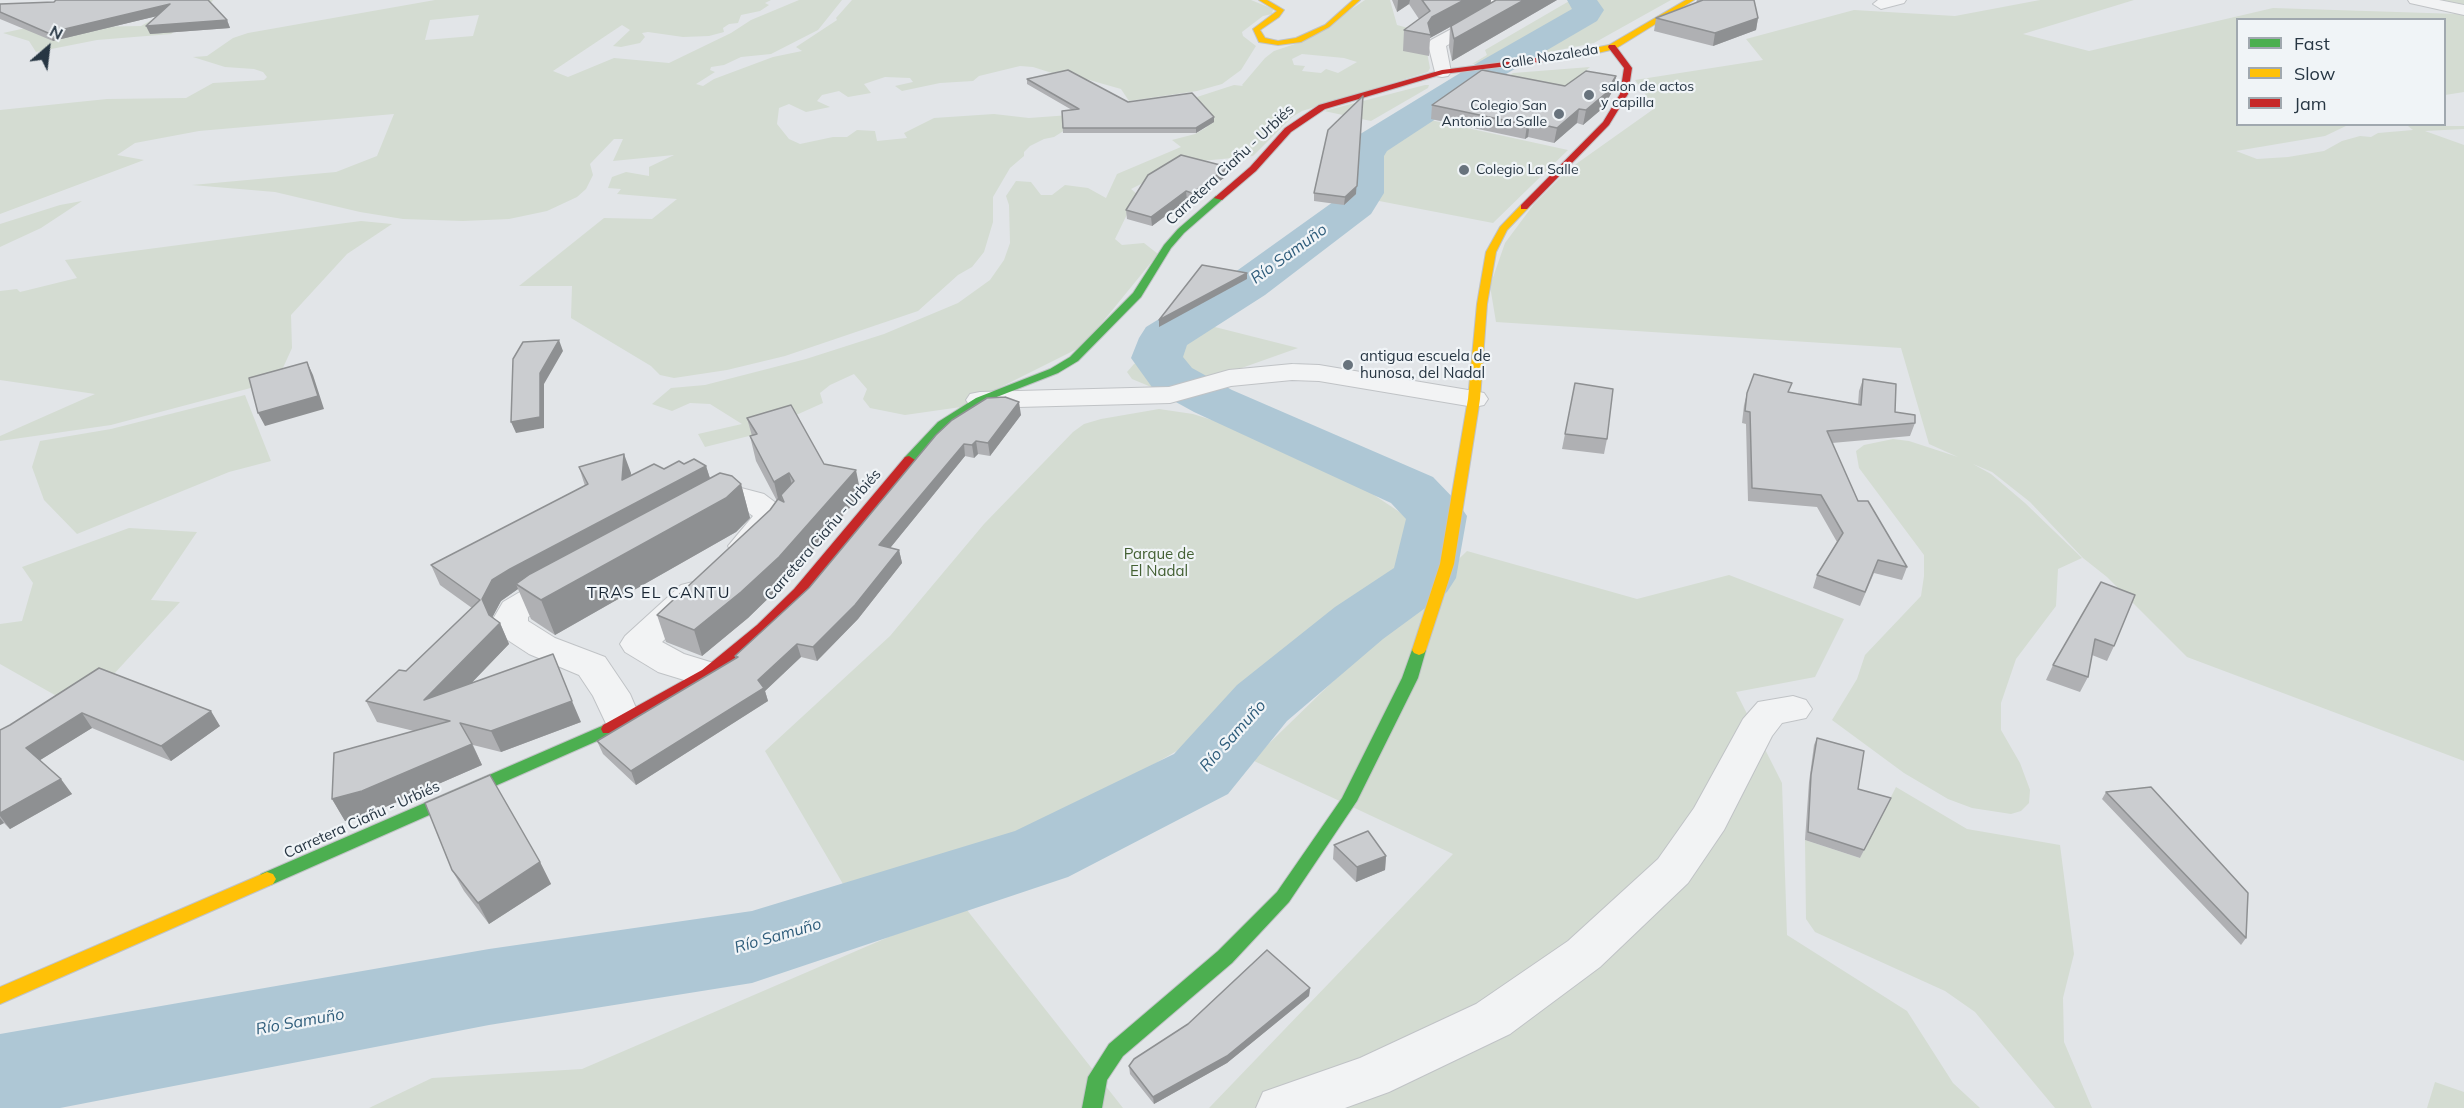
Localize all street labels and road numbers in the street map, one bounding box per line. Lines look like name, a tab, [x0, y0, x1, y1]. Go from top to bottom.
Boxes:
street label: Calle Nozaleda	[1501, 41, 1599, 73]
street label: Carretera Ciañu - Urbiés	[1162, 101, 1298, 229]
street label: Carretera Ciañu - Urbiés	[761, 465, 885, 605]
street label: Carretera Ciañu - Urbiés	[281, 777, 443, 863]

